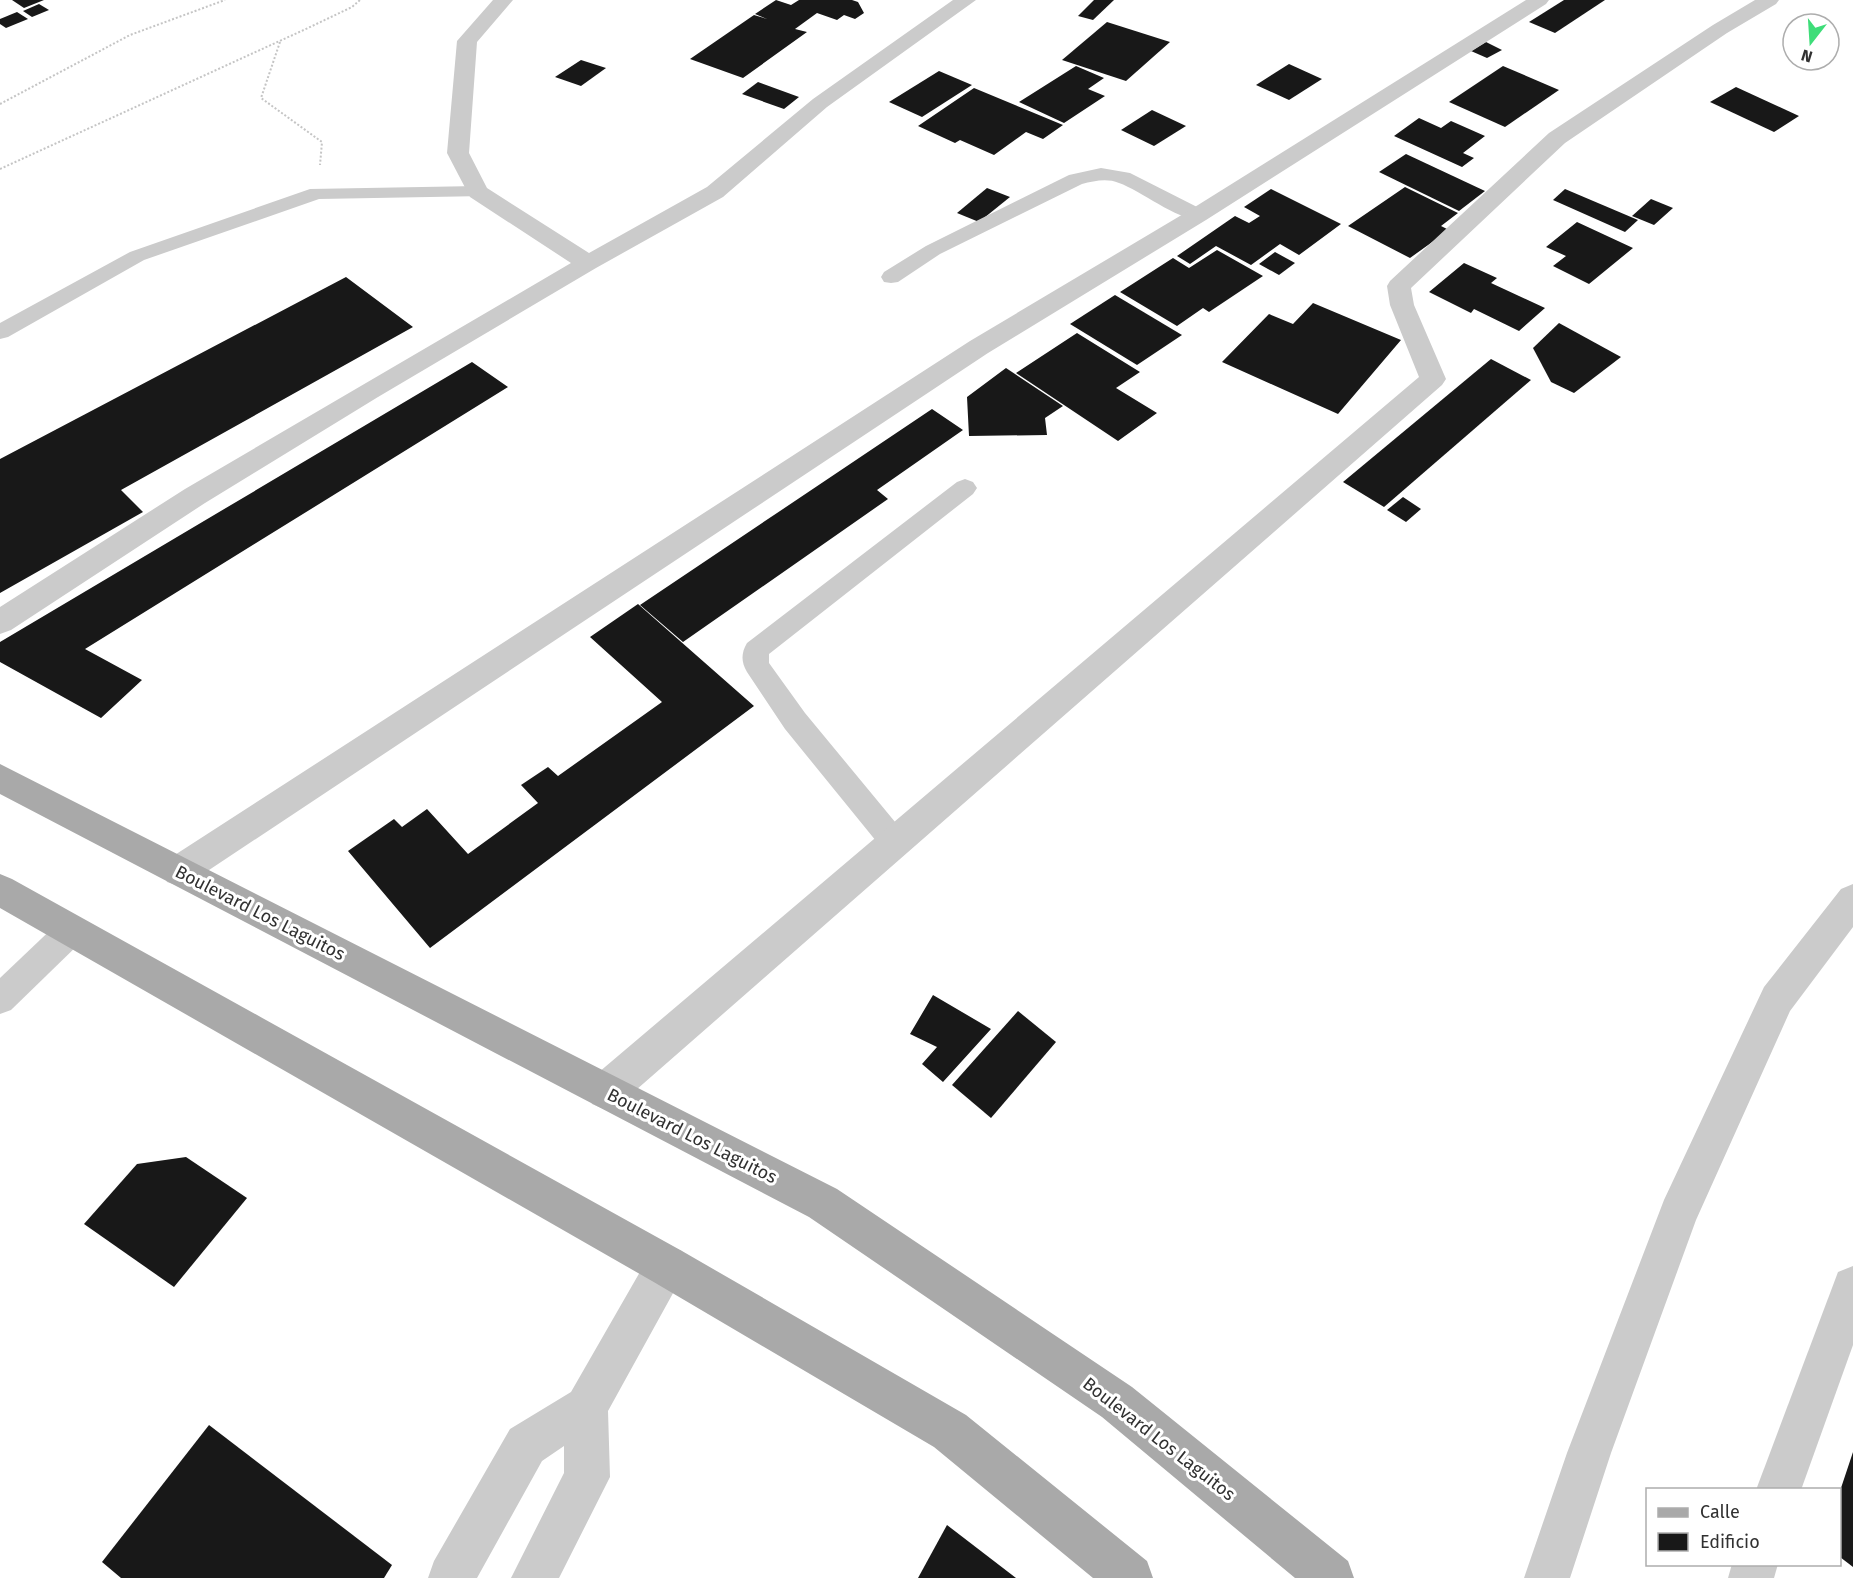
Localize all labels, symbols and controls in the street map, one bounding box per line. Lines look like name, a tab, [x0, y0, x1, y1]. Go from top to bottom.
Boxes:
north arrow	[1781, 12, 1841, 72]
text: N	[1799, 45, 1815, 67]
street label: Boulevard Los Laguitos	[171, 861, 349, 965]
street label: Boulevard Los Laguitos	[603, 1084, 781, 1188]
street label: Boulevard Los Laguitos	[1078, 1373, 1240, 1505]
legend	[1646, 1488, 1841, 1566]
text: Calle	[1700, 1501, 1740, 1523]
text: Edificio	[1700, 1531, 1760, 1553]

